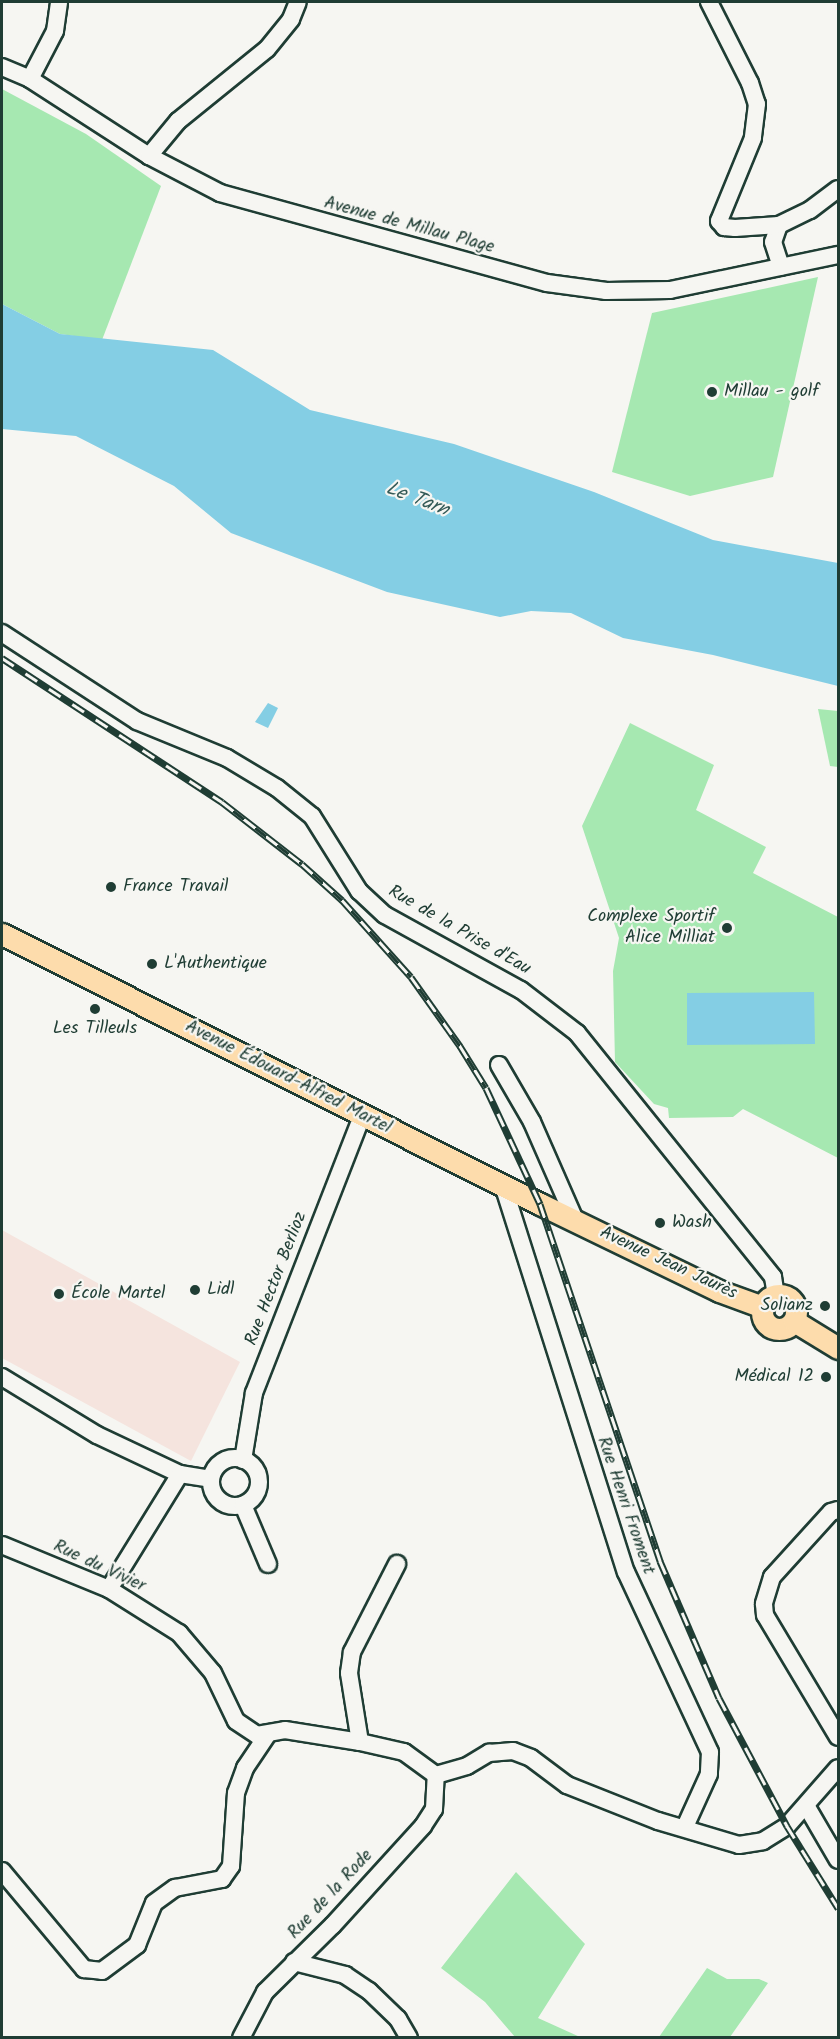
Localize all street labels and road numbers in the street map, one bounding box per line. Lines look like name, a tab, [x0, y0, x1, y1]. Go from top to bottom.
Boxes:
street label: Avenue de Millau Plage	[321, 193, 497, 259]
street label: Rue de la Prise d'Eau	[384, 881, 534, 981]
street label: Avenue Édouard-Alfred Martel	[181, 1016, 395, 1140]
street label: Rue Hector Berlioz	[242, 1209, 312, 1349]
street label: Avenue Jean Jaurès	[596, 1223, 740, 1305]
street label: Rue Henri Froment	[591, 1434, 659, 1578]
street label: Rue du Vivier	[50, 1536, 148, 1598]
street label: Rue de la Rode	[284, 1846, 378, 1944]

